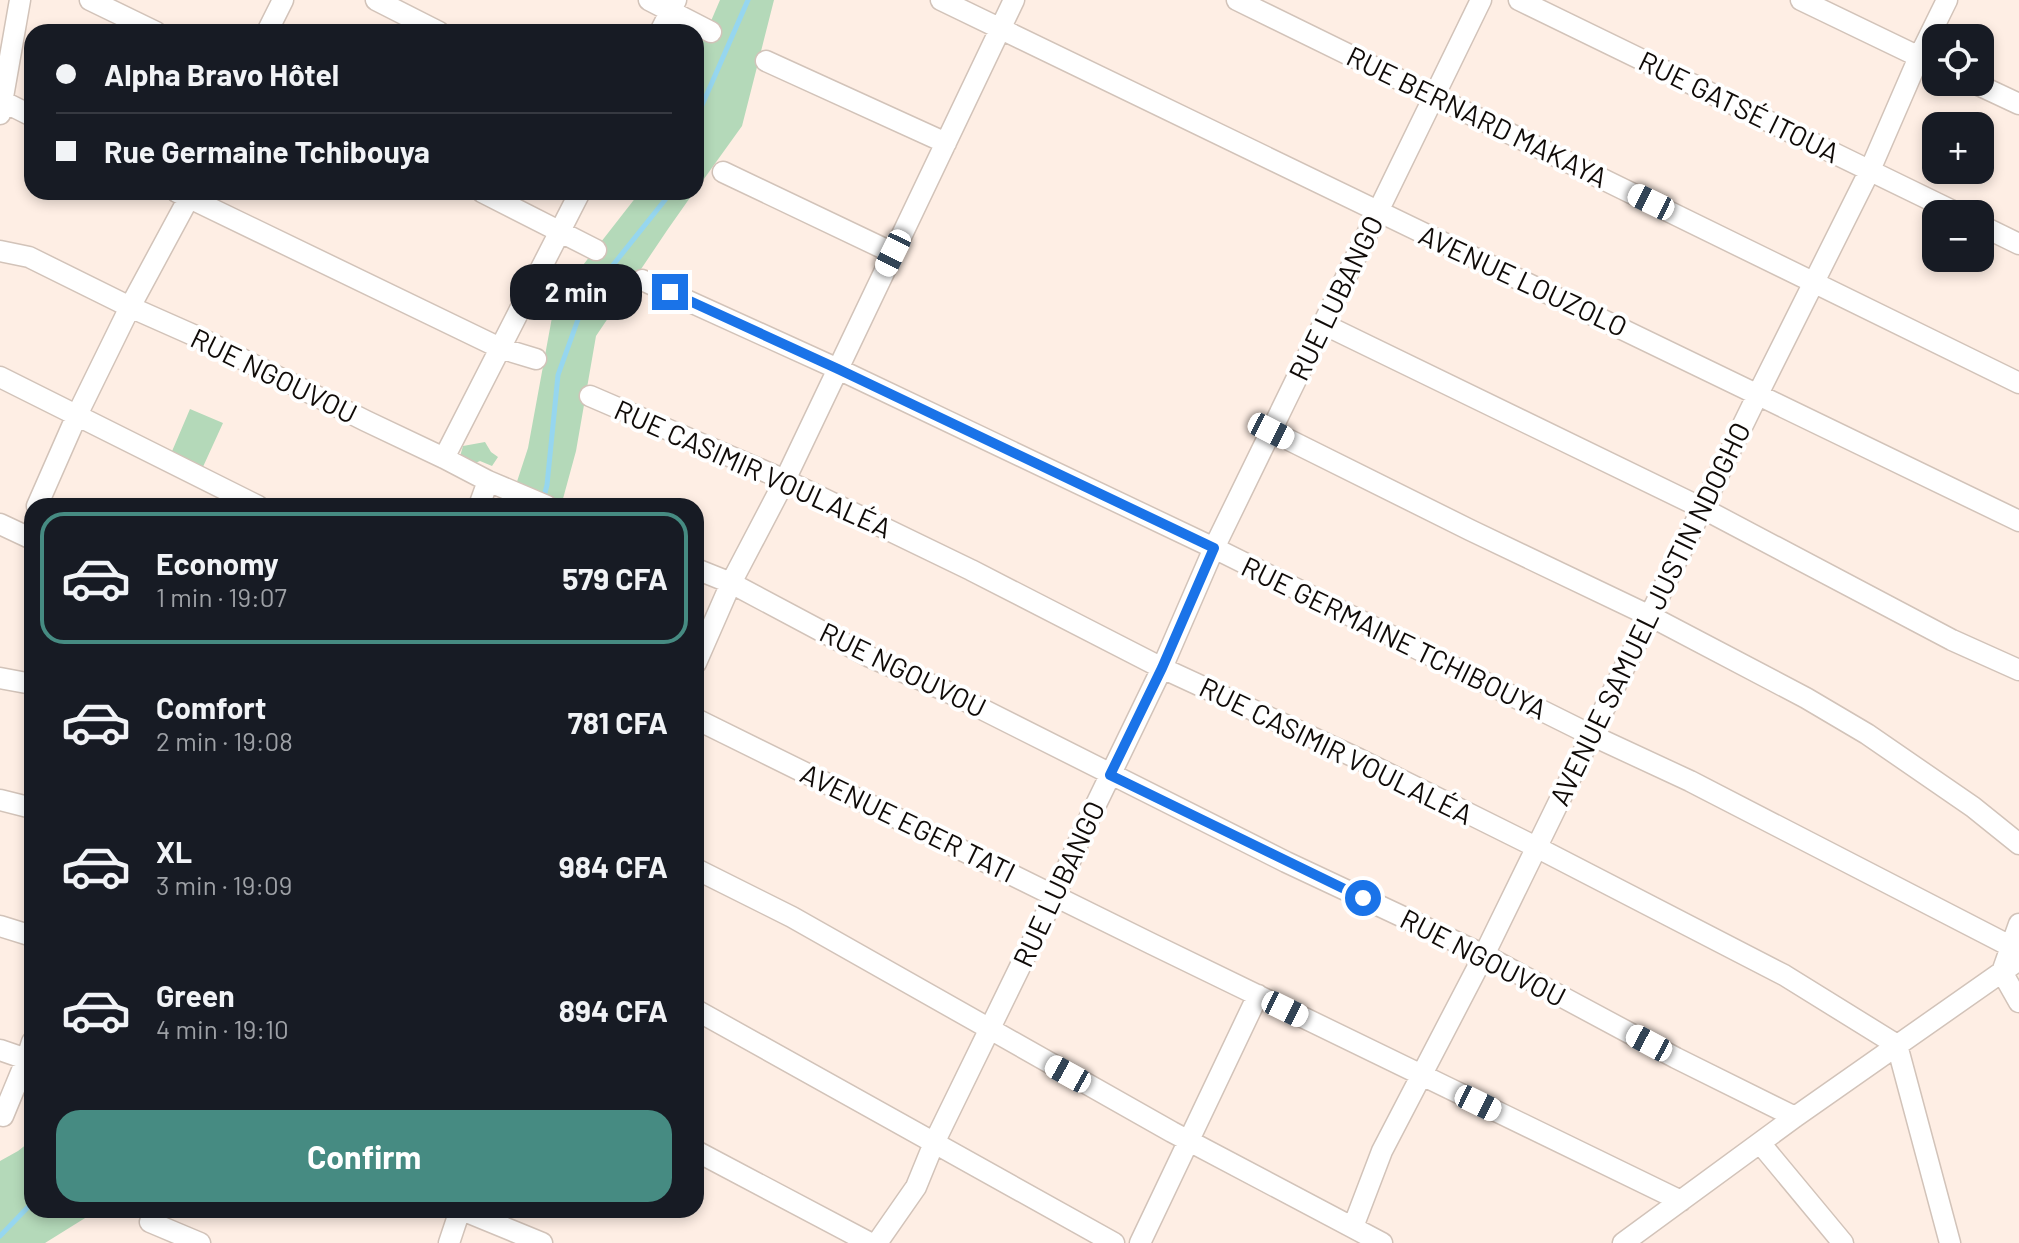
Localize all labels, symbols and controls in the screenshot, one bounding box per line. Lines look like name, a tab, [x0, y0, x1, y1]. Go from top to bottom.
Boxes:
map controls	[1922, 24, 1994, 272]
button: locate	[1922, 24, 1994, 96]
street label: RUE BERNARD MAKAYA	[1342, 38, 1613, 194]
street label: RUE GATSÉ ITOUA	[1634, 43, 1845, 169]
text: Alpha Bravo Hôtel	[104, 56, 339, 92]
button: +	[1922, 112, 1994, 184]
text: Rue Germaine Tchibouya	[104, 133, 430, 169]
car	[1624, 181, 1678, 223]
button: −	[1922, 200, 1994, 272]
street label: RUE LUBANGO	[1281, 210, 1390, 386]
street label: AVENUE LOUZOLO	[1414, 217, 1633, 343]
car	[872, 226, 914, 280]
callout: 2 min	[510, 264, 642, 320]
route end	[652, 274, 688, 310]
text: 2 min	[545, 276, 607, 307]
street label: RUE NGOUVOU	[186, 320, 363, 430]
street label: RUE CASIMIR VOULALÉA	[610, 392, 897, 545]
car	[1244, 409, 1298, 453]
street label: AVENUE SAMUEL JUSTIN NDOGHO	[1541, 416, 1757, 811]
icon: car	[60, 542, 132, 614]
text: Economy	[156, 545, 279, 581]
street label: RUE GERMAINE TCHIBOUYA	[1236, 548, 1553, 726]
text: 579 CFA	[562, 560, 668, 596]
text: 1 min · 19:07	[156, 581, 287, 612]
street label: RUE NGOUVOU	[815, 614, 992, 724]
street label: RUE CASIMIR VOULALÉA	[1194, 669, 1479, 831]
icon: car	[60, 686, 132, 758]
text: Comfort	[156, 689, 266, 725]
text: 781 CFA	[568, 704, 668, 740]
text: 2 min · 19:08	[156, 725, 293, 756]
street label: AVENUE EGER TATI	[795, 755, 1021, 889]
street label: RUE LUBANGO	[1005, 795, 1111, 972]
icon: car	[60, 830, 132, 902]
text: XL	[156, 833, 192, 869]
text: 984 CFA	[559, 848, 668, 884]
text: 3 min · 19:09	[156, 869, 292, 900]
route start	[1345, 880, 1381, 916]
street label: RUE NGOUVOU	[1395, 901, 1572, 1013]
icon: car	[60, 974, 132, 1046]
text: Green	[156, 977, 235, 1013]
car	[1258, 988, 1312, 1030]
text: 894 CFA	[559, 992, 668, 1028]
text: 4 min · 19:10	[156, 1013, 289, 1044]
car	[1622, 1021, 1676, 1065]
car	[1041, 1052, 1095, 1096]
car	[1451, 1082, 1505, 1124]
button: Confirm	[56, 1110, 672, 1202]

